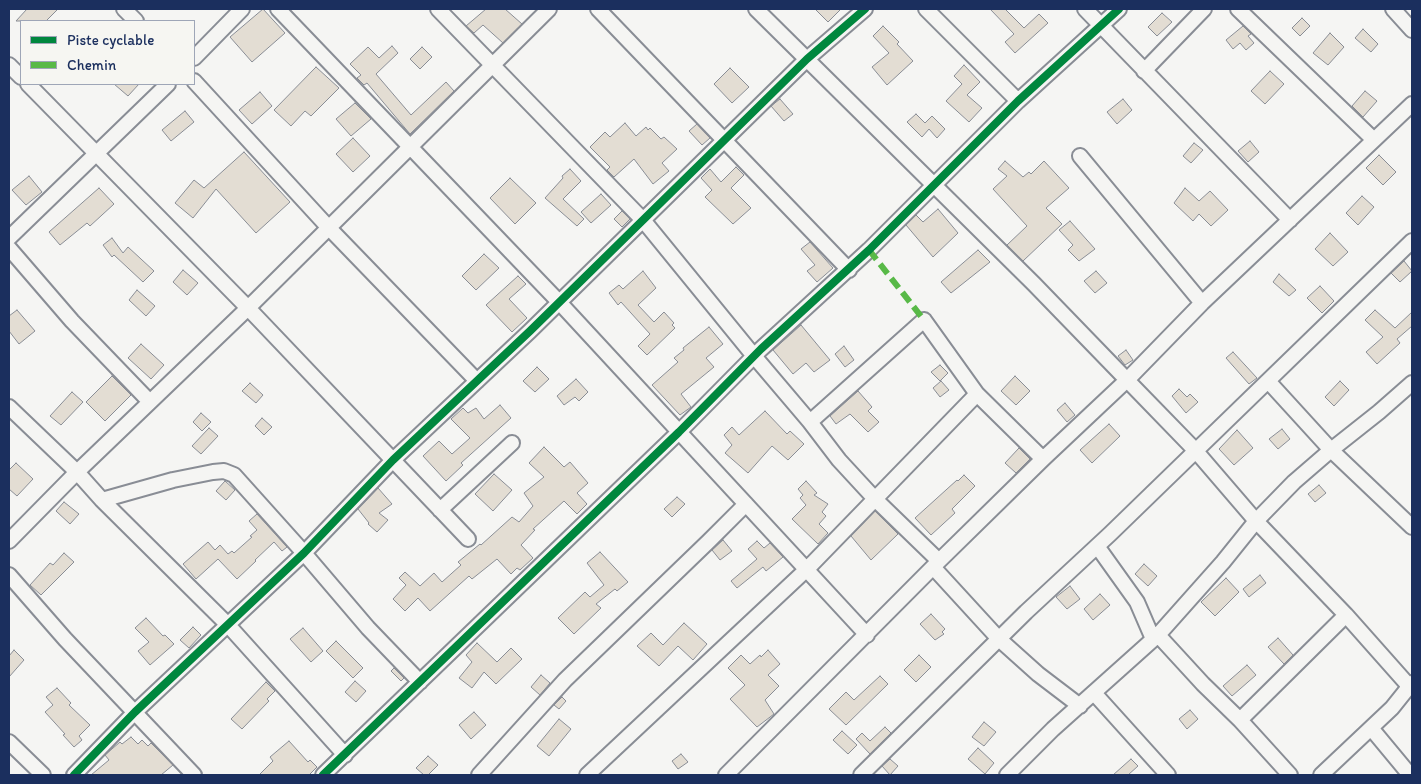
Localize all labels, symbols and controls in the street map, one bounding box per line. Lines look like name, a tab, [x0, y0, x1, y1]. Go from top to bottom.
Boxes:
legend	[20, 20, 195, 85]
text: Piste cyclable	[67, 31, 154, 49]
text: Chemin	[67, 56, 116, 74]

